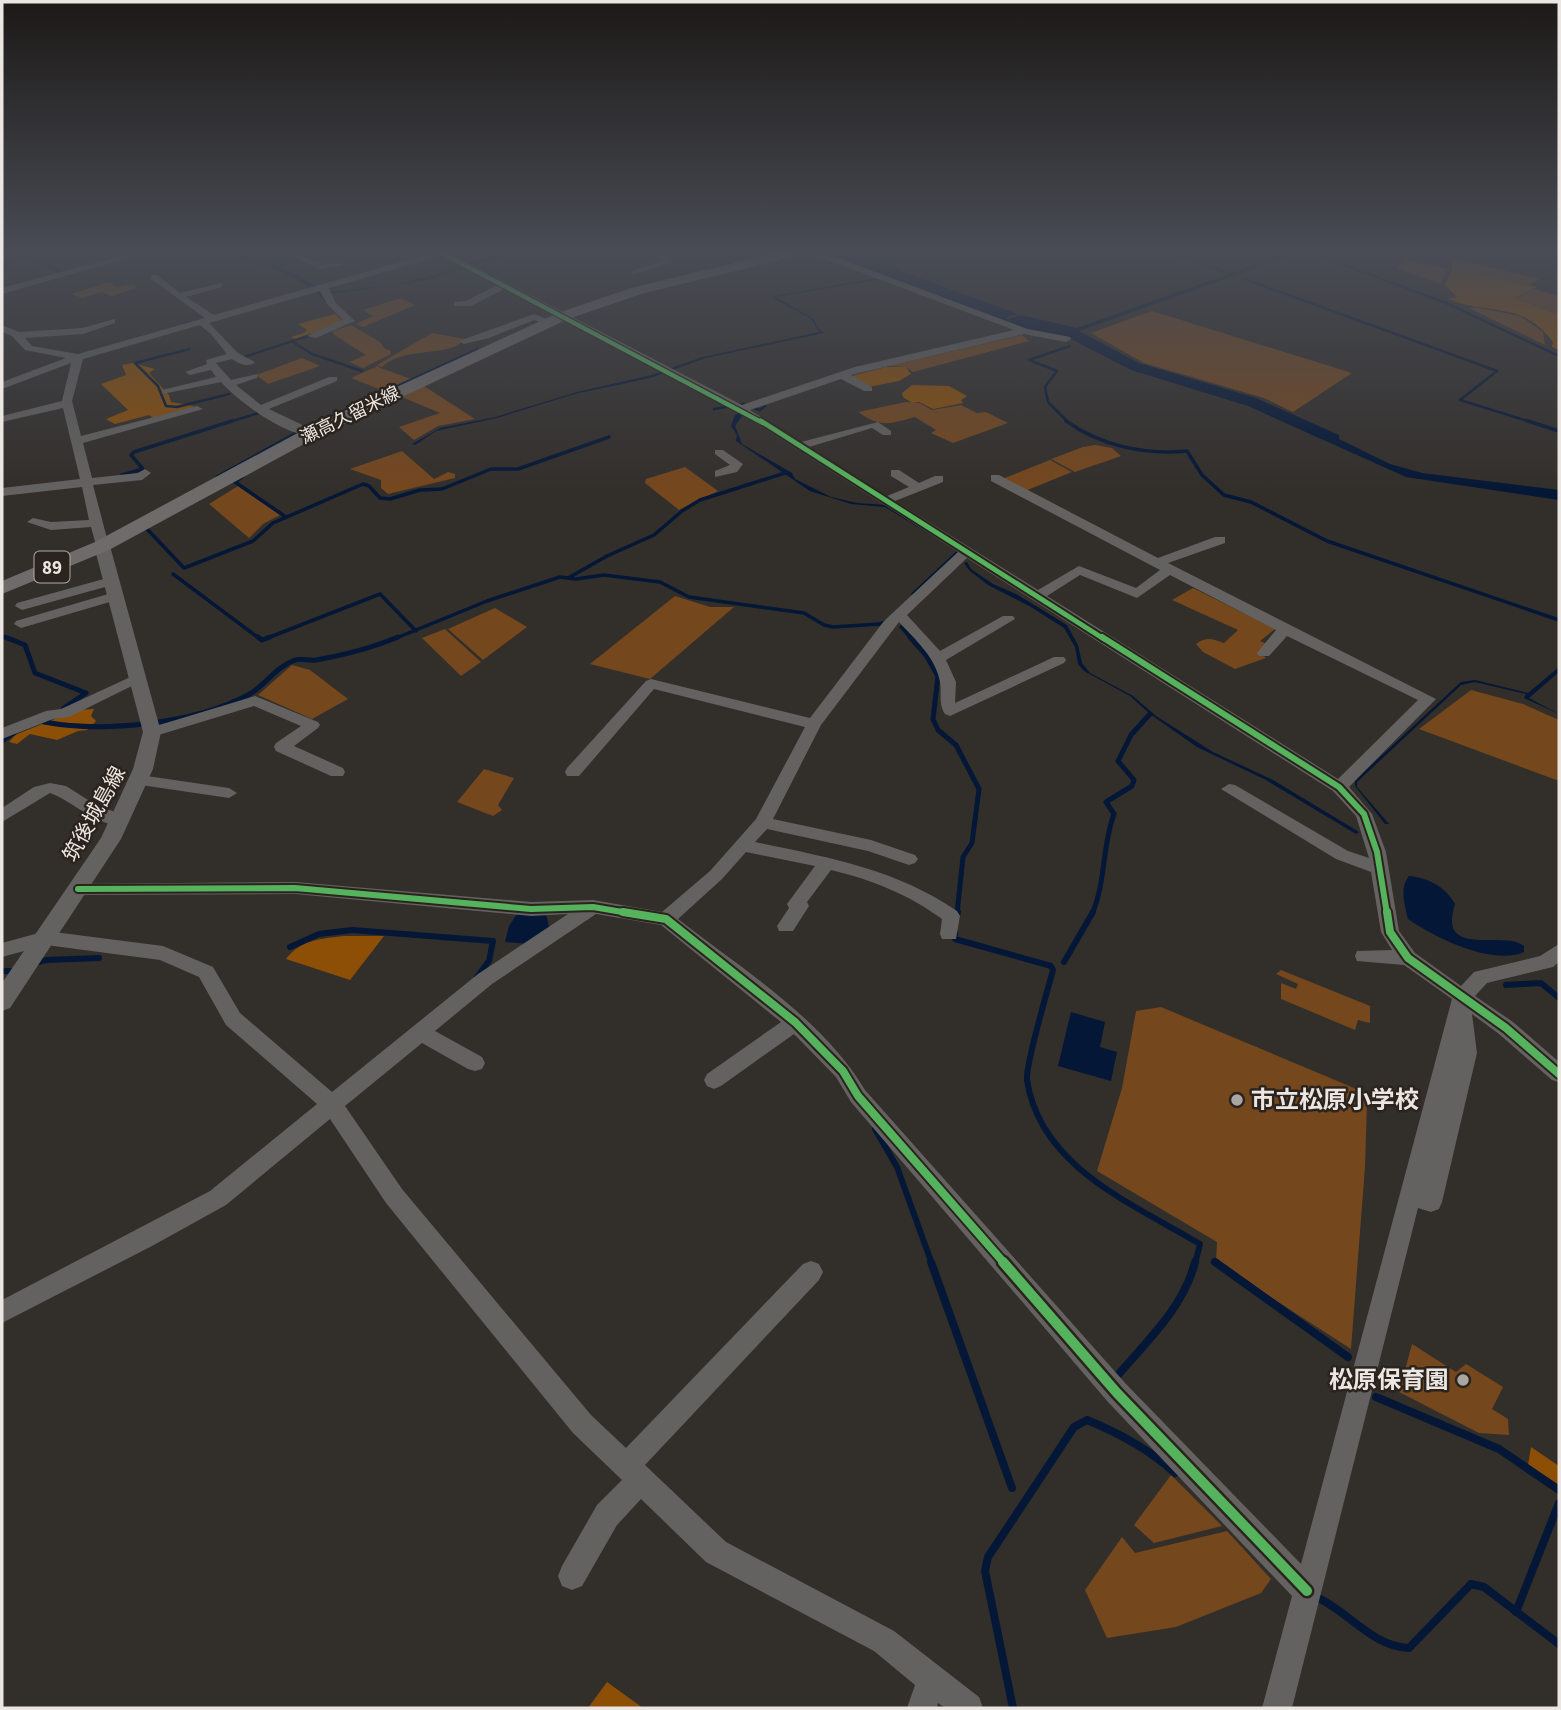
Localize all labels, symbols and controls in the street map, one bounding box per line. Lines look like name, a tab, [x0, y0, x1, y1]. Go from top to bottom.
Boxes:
street label: 瀬高久留米線	[296, 381, 404, 450]
road number: 89	[34, 552, 70, 582]
street label: 筑後城島線	[55, 761, 133, 867]
place label: 市立松原小学校	[1251, 1083, 1419, 1118]
marker: 市立松原小学校	[1229, 1092, 1245, 1108]
place label: 松原保育園	[1329, 1363, 1449, 1398]
marker: 松原保育園	[1455, 1372, 1471, 1388]

